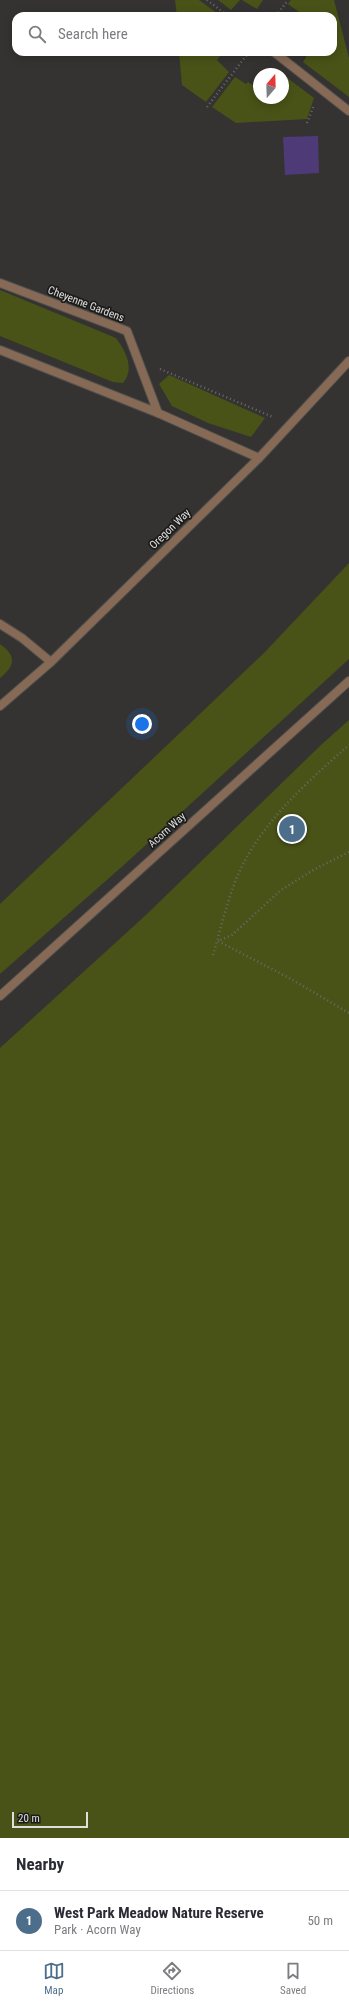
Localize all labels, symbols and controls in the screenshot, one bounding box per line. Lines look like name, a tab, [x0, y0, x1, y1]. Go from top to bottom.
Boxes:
search box	[12, 12, 337, 56]
icon: search	[26, 23, 48, 45]
text: Search here	[58, 25, 128, 43]
north arrow	[253, 68, 289, 104]
street label: Cheyenne Gardens	[46, 283, 126, 325]
street label: Oregon Way	[147, 506, 193, 552]
your location	[132, 714, 152, 734]
street label: Acorn Way	[146, 809, 189, 850]
pin: 1	[279, 814, 305, 844]
scale bar	[12, 1810, 88, 1829]
text: 20 m	[18, 1812, 40, 1825]
text: Nearby	[16, 1854, 64, 1874]
text: West Park Meadow Nature Reserve	[54, 1904, 264, 1922]
text: 1	[26, 1913, 32, 1928]
text: 50 m	[307, 1913, 333, 1928]
text: Park · Acorn Way	[54, 1922, 141, 1937]
tab: Map	[43, 1960, 65, 1997]
tab: Directions	[150, 1960, 194, 1997]
tab: Saved	[280, 1960, 306, 1997]

